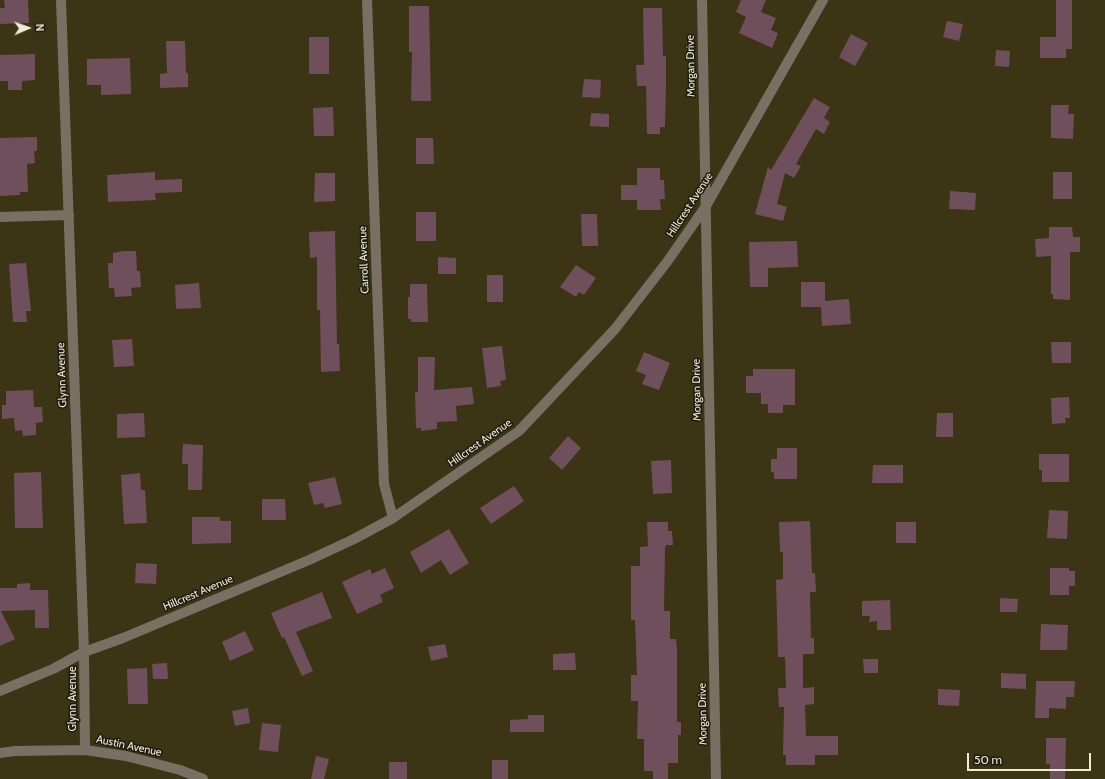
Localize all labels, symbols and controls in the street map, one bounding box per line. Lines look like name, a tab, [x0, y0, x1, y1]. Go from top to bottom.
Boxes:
north arrow	[8, 8, 48, 48]
text: N	[33, 23, 47, 32]
street label: Morgan Drive	[684, 35, 698, 97]
street label: Hillcrest Avenue	[664, 170, 716, 240]
street label: Carroll Avenue	[356, 226, 372, 294]
street label: Glynn Avenue	[54, 342, 70, 408]
street label: Morgan Drive	[690, 359, 704, 421]
street label: Hillcrest Avenue	[446, 416, 514, 470]
street label: Hillcrest Avenue	[161, 572, 235, 614]
street label: Glynn Avenue	[66, 666, 80, 732]
street label: Morgan Drive	[696, 683, 710, 745]
street label: Austin Avenue	[95, 733, 163, 759]
scale bar	[969, 745, 1093, 771]
text: 50 m	[974, 752, 1002, 767]

